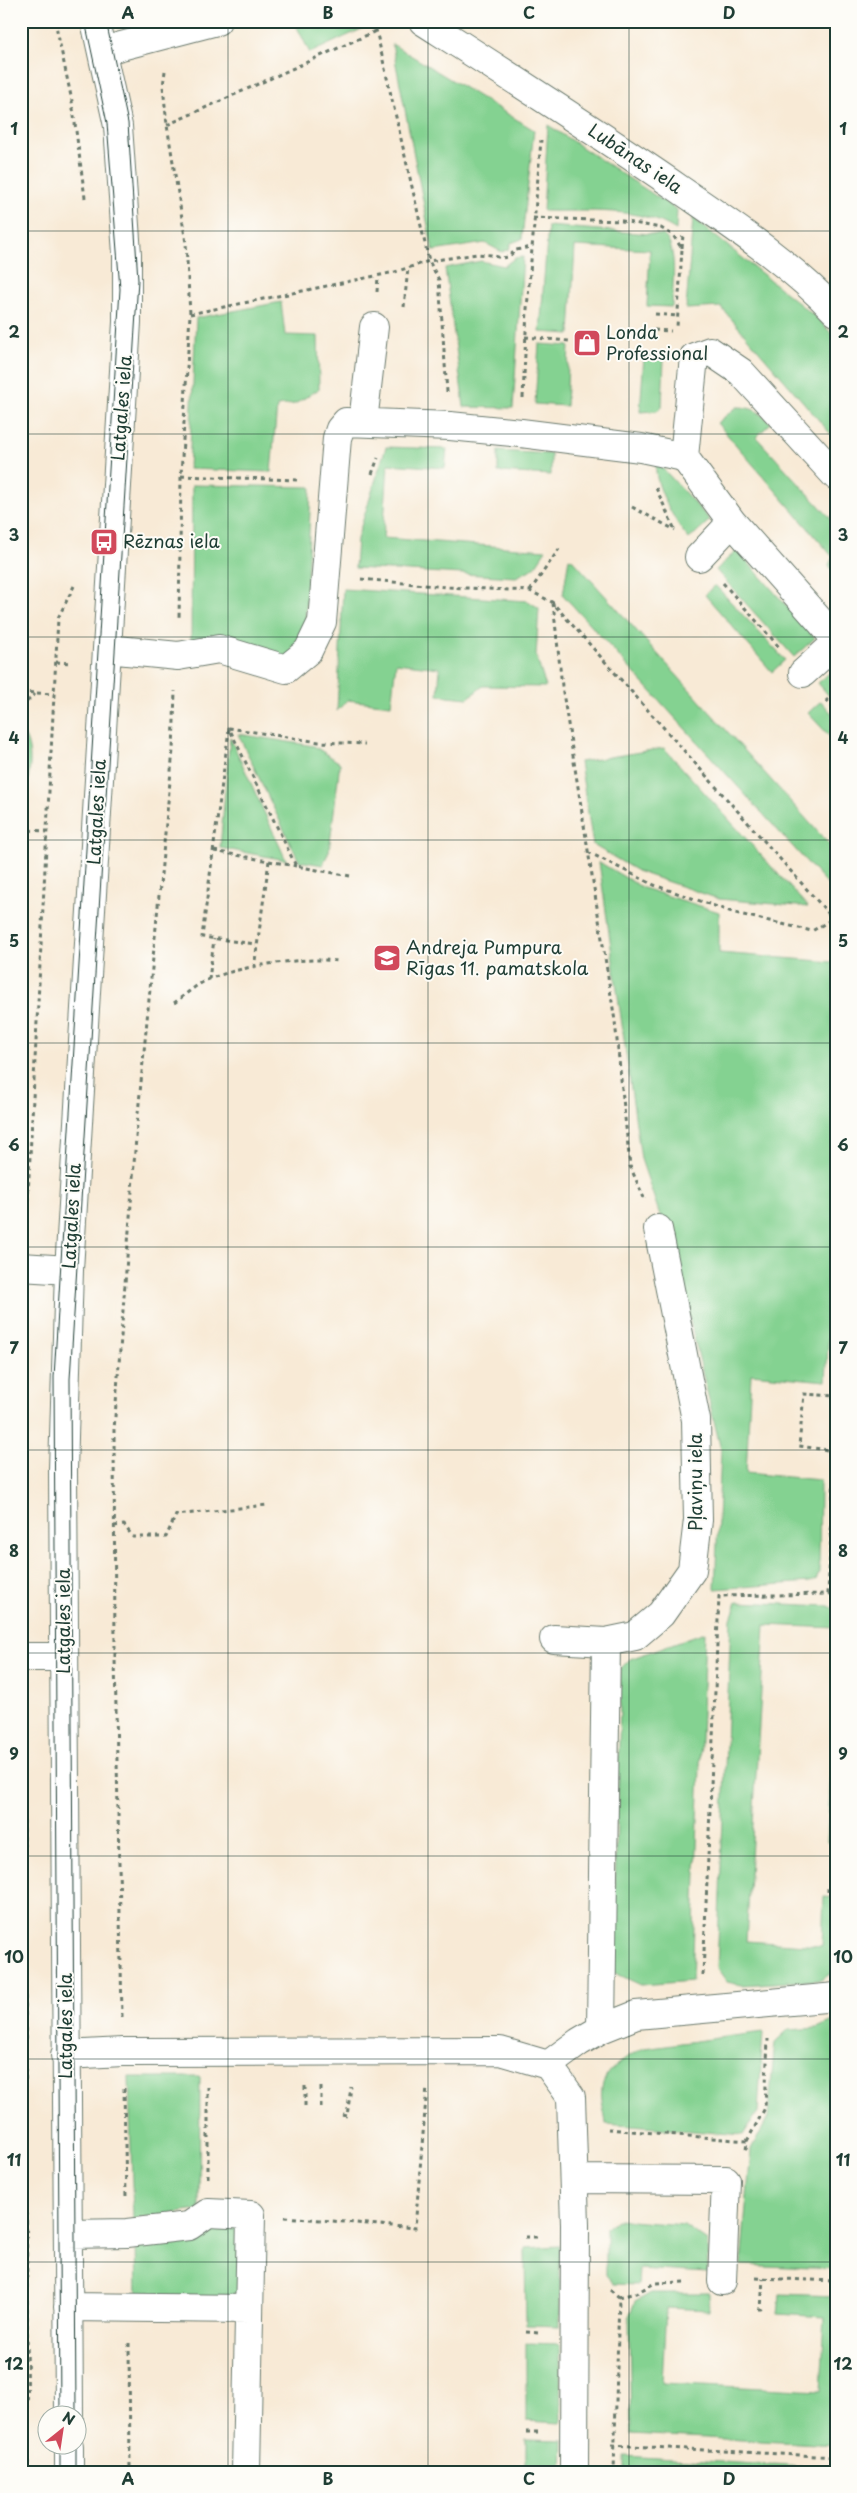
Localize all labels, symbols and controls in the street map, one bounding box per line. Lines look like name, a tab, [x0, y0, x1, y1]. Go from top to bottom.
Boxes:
text: A	[122, 0, 135, 24]
text: B	[323, 0, 334, 24]
text: C	[523, 0, 535, 24]
text: D	[723, 0, 735, 24]
text: 1	[10, 116, 18, 140]
street label: Lubānas iela	[583, 116, 689, 200]
text: 1	[839, 116, 847, 140]
place label: Londa Professional	[606, 318, 708, 366]
text: 2	[8, 319, 20, 343]
text: 2	[837, 319, 849, 343]
shop icon: Londa Professional	[572, 328, 602, 358]
street label: Latgales iela	[103, 353, 138, 462]
text: 3	[9, 522, 19, 546]
text: 3	[838, 522, 848, 546]
bus stop icon: Rēznas iela	[89, 527, 119, 557]
place label: Rēznas iela	[123, 527, 220, 554]
text: 4	[9, 725, 20, 749]
text: 4	[838, 725, 849, 749]
street label: Latgales iela	[79, 758, 112, 865]
text: 5	[9, 928, 19, 952]
text: 5	[838, 928, 848, 952]
place label: Andreja Pumpura Rīgas 11. pamatskola	[406, 933, 589, 981]
school or university icon: Andreja Pumpura Rīgas 11. pamatskola	[372, 943, 402, 973]
text: 6	[8, 1132, 20, 1156]
text: 6	[837, 1132, 849, 1156]
street label: Latgales iela	[54, 1162, 87, 1269]
text: 7	[9, 1335, 19, 1359]
text: 7	[838, 1335, 848, 1359]
street label: Pļaviņu iela	[681, 1432, 708, 1531]
text: 8	[9, 1538, 19, 1562]
text: 8	[838, 1538, 848, 1562]
street label: Latgales iela	[49, 1567, 76, 1674]
text: 9	[9, 1741, 19, 1765]
text: 9	[838, 1741, 848, 1765]
text: 10	[4, 1944, 24, 1968]
text: 10	[833, 1944, 853, 1968]
street label: Latgales iela	[51, 1972, 78, 2079]
text: 11	[7, 2147, 21, 2171]
text: 11	[836, 2147, 850, 2171]
text: 12	[5, 2351, 23, 2375]
text: 12	[834, 2351, 852, 2375]
north arrow	[38, 2406, 88, 2456]
text: N	[59, 2406, 79, 2430]
text: A	[122, 2466, 135, 2490]
text: B	[323, 2466, 334, 2490]
text: C	[523, 2466, 535, 2490]
text: D	[723, 2466, 735, 2490]

